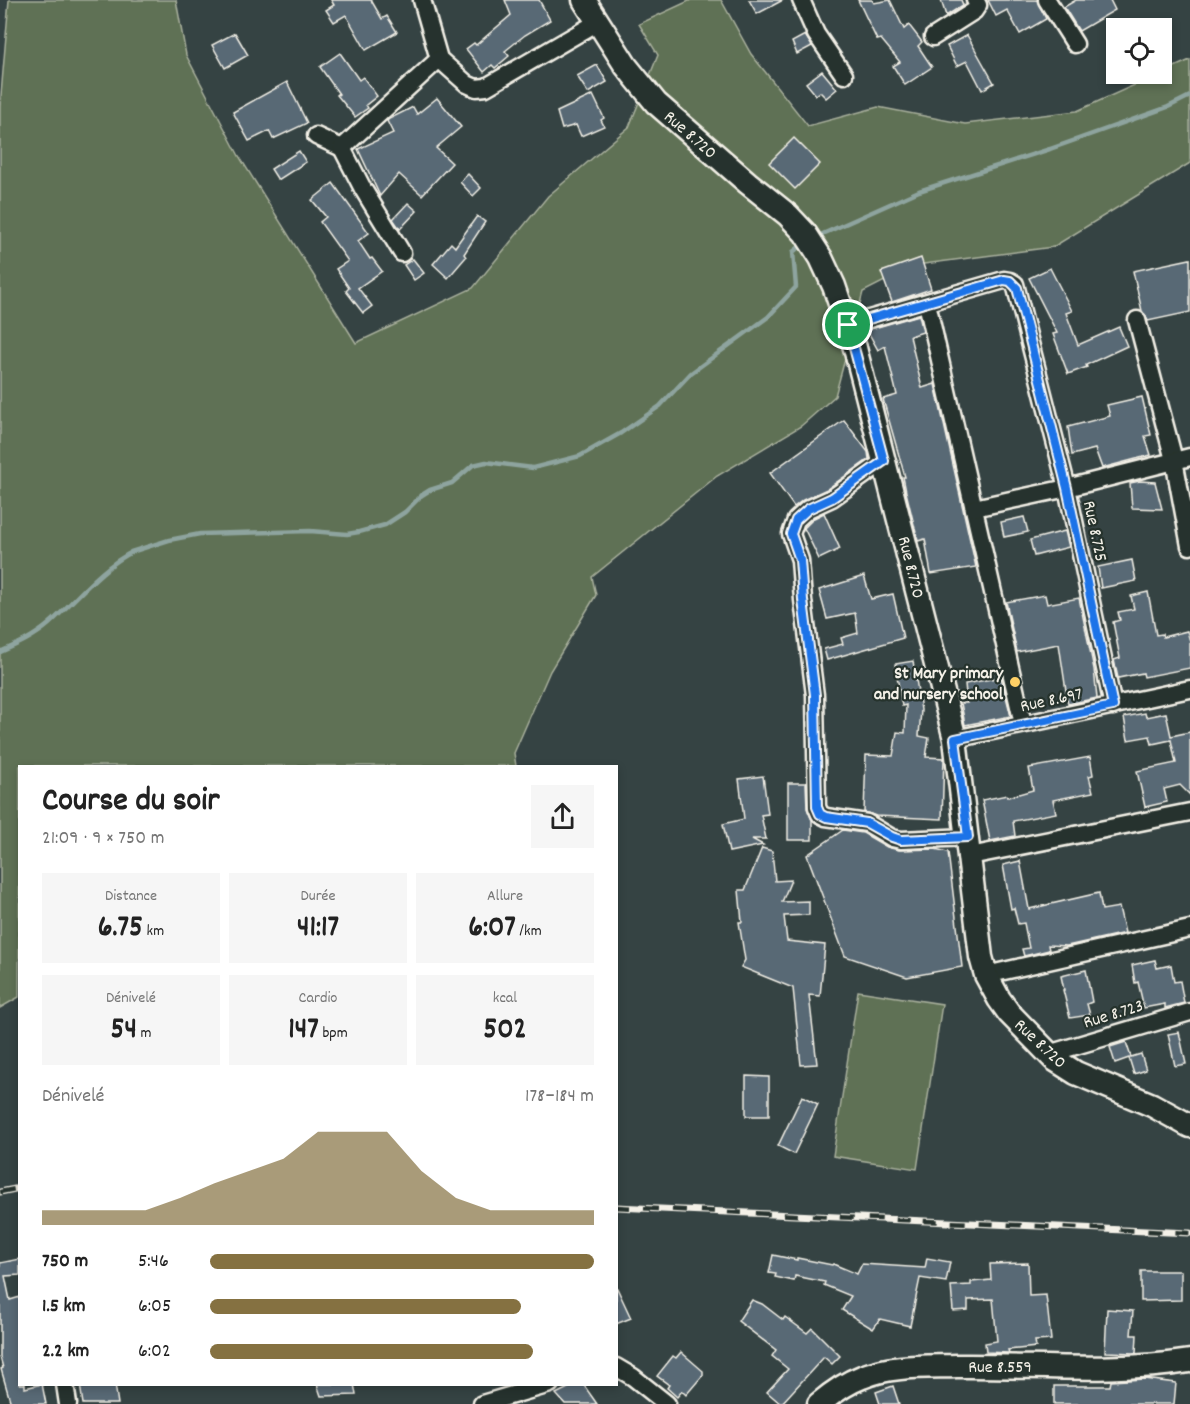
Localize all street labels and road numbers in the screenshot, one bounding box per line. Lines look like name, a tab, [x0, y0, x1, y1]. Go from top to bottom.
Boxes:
street label: Rue 8.720	[657, 106, 721, 166]
street label: Rue 8.725	[1075, 499, 1112, 564]
street label: Rue 8.720	[890, 534, 929, 601]
street label: Rue 8.697	[1018, 683, 1085, 720]
street label: Rue 8.723	[1081, 994, 1147, 1036]
street label: Rue 8.720	[1008, 1014, 1071, 1076]
street label: Rue 8.559	[968, 1356, 1032, 1381]

